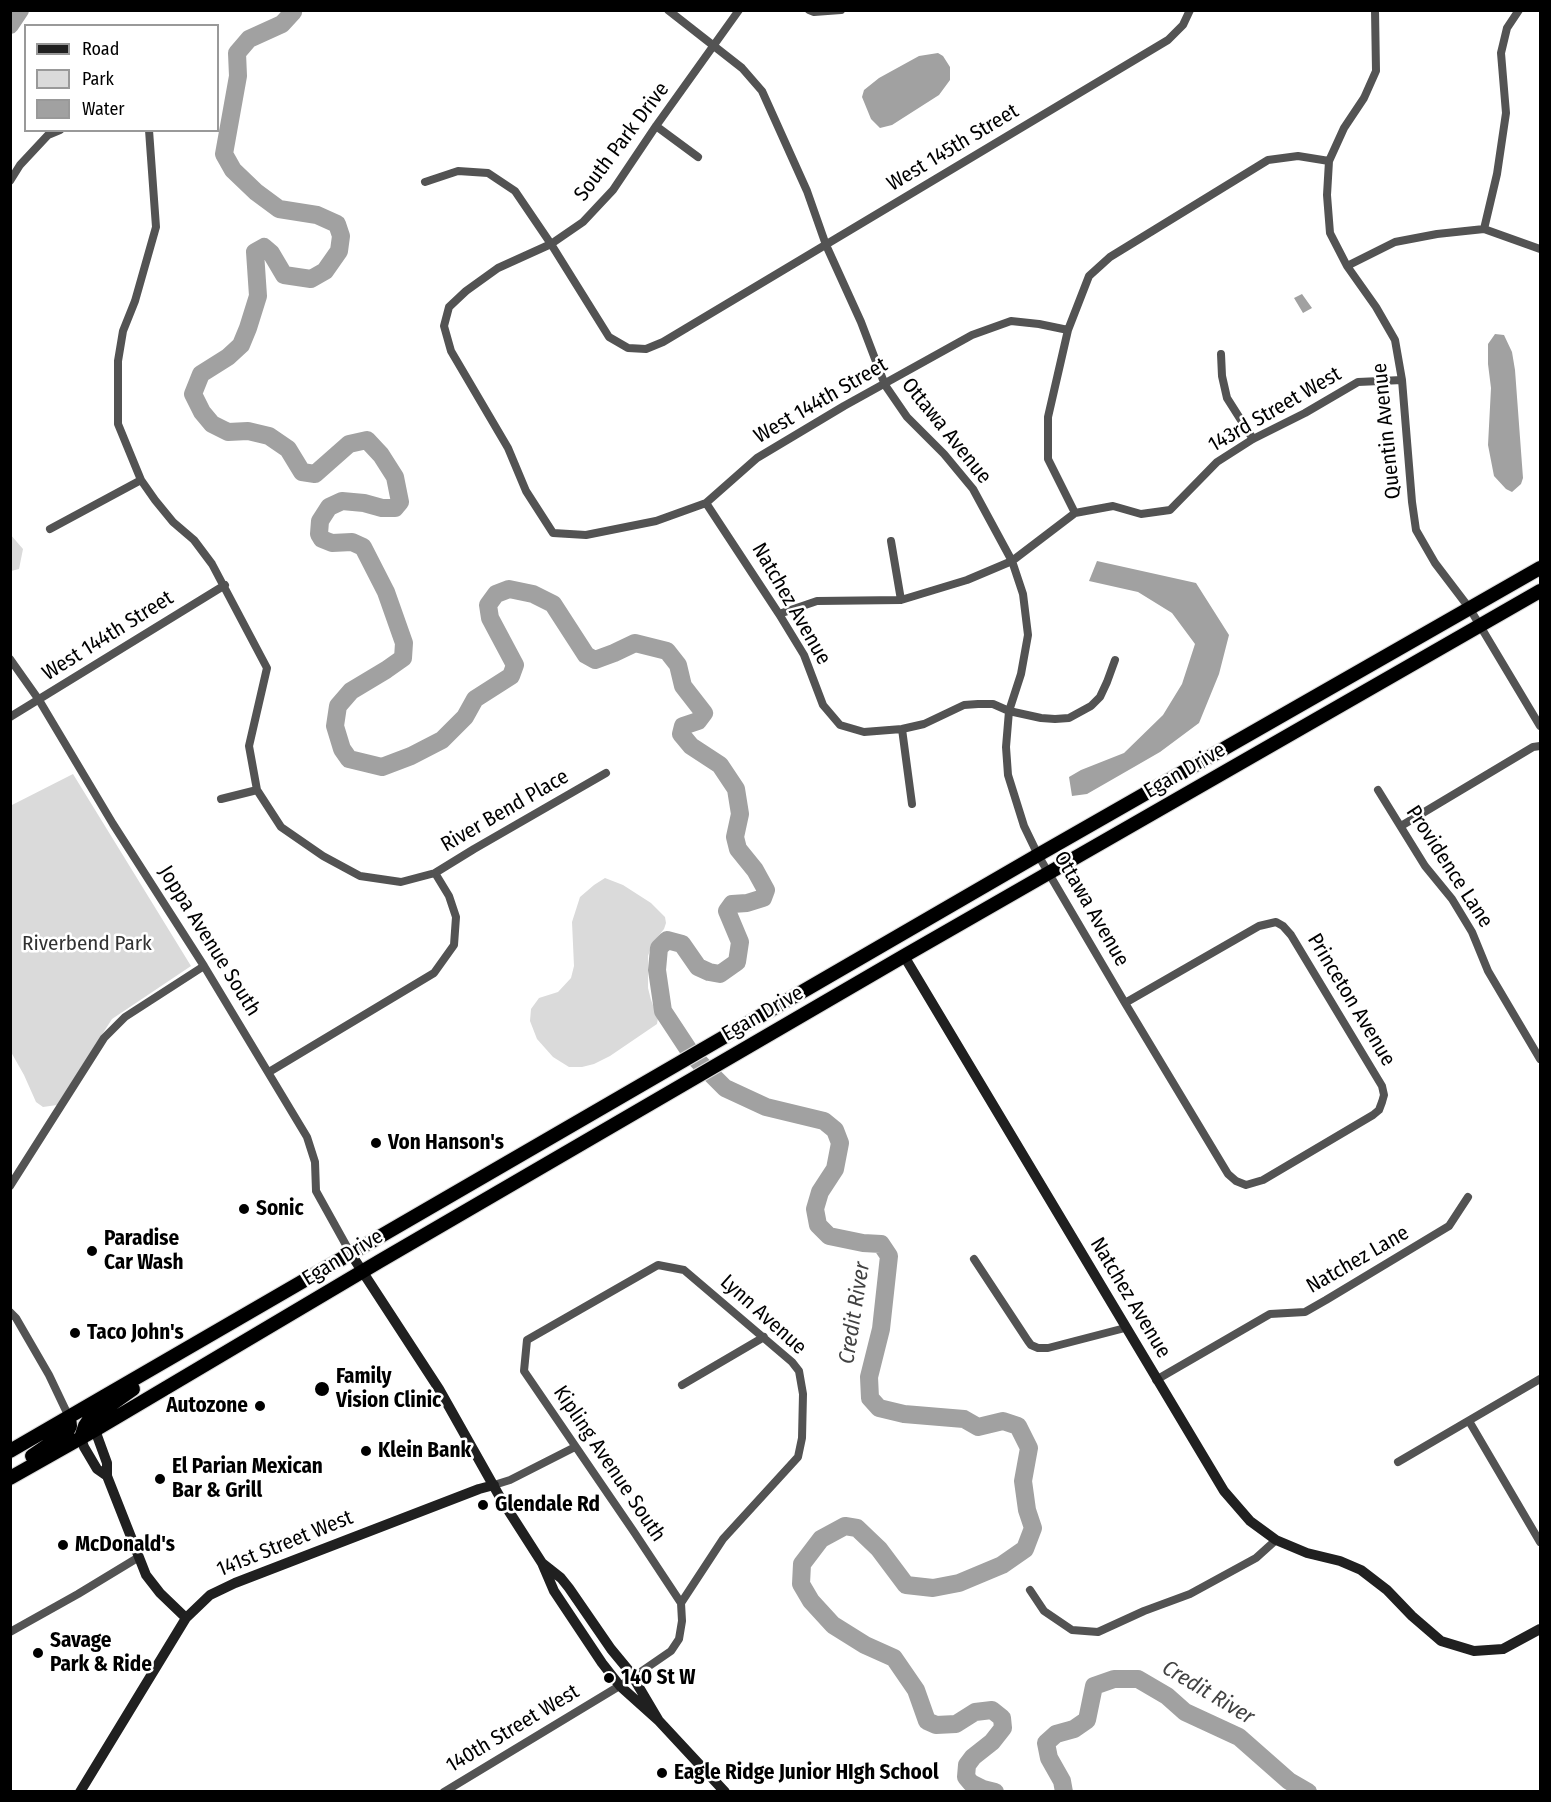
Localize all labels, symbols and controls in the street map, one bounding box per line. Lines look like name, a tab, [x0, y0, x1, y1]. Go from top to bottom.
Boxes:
legend	[24, 24, 219, 132]
text: Road	[82, 38, 119, 60]
text: Park	[82, 68, 114, 90]
street label: South Park Drive	[569, 78, 675, 206]
text: Water	[82, 98, 125, 120]
street label: West 145th Street	[883, 99, 1023, 197]
street label: West 144th Street	[750, 353, 892, 449]
street label: 143rd Street West	[1204, 362, 1346, 458]
street label: Quentin Avenue	[1367, 362, 1407, 500]
street label: Ottawa Avenue	[896, 373, 996, 489]
street label: Natchez Avenue	[746, 539, 836, 669]
street label: West 144th Street	[38, 586, 178, 686]
street label: Egan Drive	[1140, 738, 1230, 804]
street label: River Bend Place	[437, 764, 573, 858]
street label: Providence Lane	[1400, 801, 1498, 933]
street label: Ottawa Avenue	[1048, 847, 1134, 971]
street label: Joppa Avenue South	[153, 861, 265, 1021]
street label: Princeton Avenue	[1302, 929, 1400, 1071]
park label: Riverbend Park	[22, 931, 152, 957]
street label: Egan Drive	[718, 981, 808, 1047]
place label: Von Hanson's	[388, 1130, 504, 1156]
marker: Von Hanson's	[369, 1136, 383, 1150]
place label: Sonic	[256, 1196, 304, 1222]
marker: Sonic	[237, 1202, 251, 1216]
street label: Natchez Lane	[1302, 1221, 1414, 1299]
street label: Egan Drive	[298, 1224, 388, 1292]
place label: Paradise Car Wash	[104, 1226, 183, 1276]
street label: Natchez Avenue	[1084, 1233, 1176, 1363]
marker: Paradise Car Wash	[85, 1244, 99, 1258]
water label: Credit River	[834, 1260, 876, 1366]
street label: Lynn Avenue	[715, 1270, 811, 1360]
place label: Taco John's	[87, 1320, 184, 1346]
marker: Taco John's	[68, 1326, 82, 1340]
place label: Family Vision Clinic	[336, 1364, 441, 1414]
marker: Family Vision Clinic	[313, 1380, 331, 1398]
street label: Kipling Avenue South	[547, 1381, 671, 1547]
place label: Autozone	[166, 1393, 248, 1419]
marker: Autozone	[253, 1399, 267, 1413]
place label: Klein Bank	[378, 1438, 471, 1464]
marker: Klein Bank	[359, 1444, 373, 1458]
place label: El Parian Mexican Bar & Grill	[172, 1454, 323, 1504]
marker: El Parian Mexican Bar & Grill	[153, 1472, 167, 1486]
place label: Glendale Rd	[495, 1492, 600, 1518]
marker: Glendale Rd	[476, 1498, 490, 1512]
street label: 141st Street West	[213, 1505, 357, 1583]
place label: McDonald's	[75, 1532, 175, 1558]
marker: McDonald's	[56, 1538, 70, 1552]
place label: Savage Park & Ride	[50, 1628, 152, 1678]
marker: Savage Park & Ride	[31, 1646, 45, 1660]
water label: Credit River	[1157, 1655, 1259, 1731]
place label: 140 St W	[621, 1665, 695, 1691]
marker: 140 St W	[602, 1671, 616, 1685]
street label: 140th Street West	[442, 1679, 584, 1779]
place label: Eagle Ridge Junior HIgh School	[674, 1760, 939, 1786]
marker: Eagle Ridge Junior HIgh School	[655, 1766, 669, 1780]

